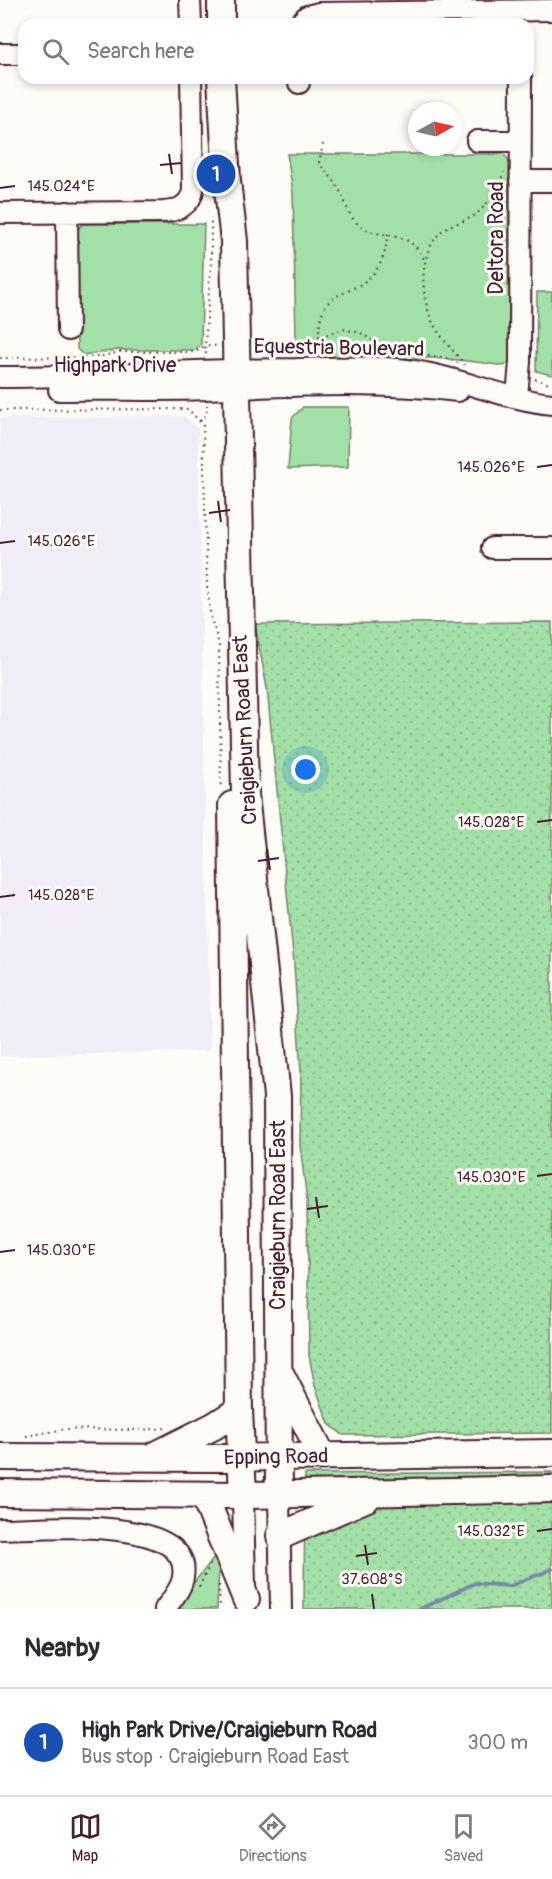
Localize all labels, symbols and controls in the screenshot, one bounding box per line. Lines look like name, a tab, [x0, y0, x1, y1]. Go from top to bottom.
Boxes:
search box	[18, 18, 534, 84]
icon: search	[39, 35, 72, 68]
text: Search here	[87, 37, 194, 65]
north arrow	[408, 102, 462, 156]
pin: 1	[196, 152, 236, 196]
text: 145.024°E	[27, 177, 95, 196]
street label: Deltora Road	[483, 181, 510, 295]
street label: Equestria Boulevard	[253, 333, 425, 363]
street label: Highpark Drive	[54, 352, 177, 379]
text: 145.026°E	[457, 458, 525, 477]
text: 145.026°E	[27, 532, 95, 551]
street label: Craigieburn Road East	[227, 634, 263, 826]
your location	[291, 755, 320, 784]
text: 145.028°E	[458, 813, 524, 832]
text: 145.028°E	[28, 886, 94, 905]
street label: Craigieburn Road East	[265, 1119, 292, 1310]
text: 145.030°E	[456, 1168, 526, 1187]
text: 145.030°E	[26, 1241, 96, 1260]
street label: Epping Road	[223, 1443, 329, 1471]
text: 145.032°E	[457, 1522, 525, 1541]
text: 37.608°S	[341, 1570, 403, 1589]
text: Nearby	[24, 1632, 100, 1664]
text: High Park Drive/Craigieburn Road	[81, 1716, 377, 1744]
text: 1	[40, 1730, 47, 1755]
text: 300 m	[467, 1730, 528, 1755]
text: Bus stop · Craigieburn Road East	[81, 1744, 349, 1769]
tab: Map	[69, 1810, 102, 1866]
tab: Directions	[239, 1810, 307, 1866]
tab: Saved	[444, 1810, 483, 1866]

